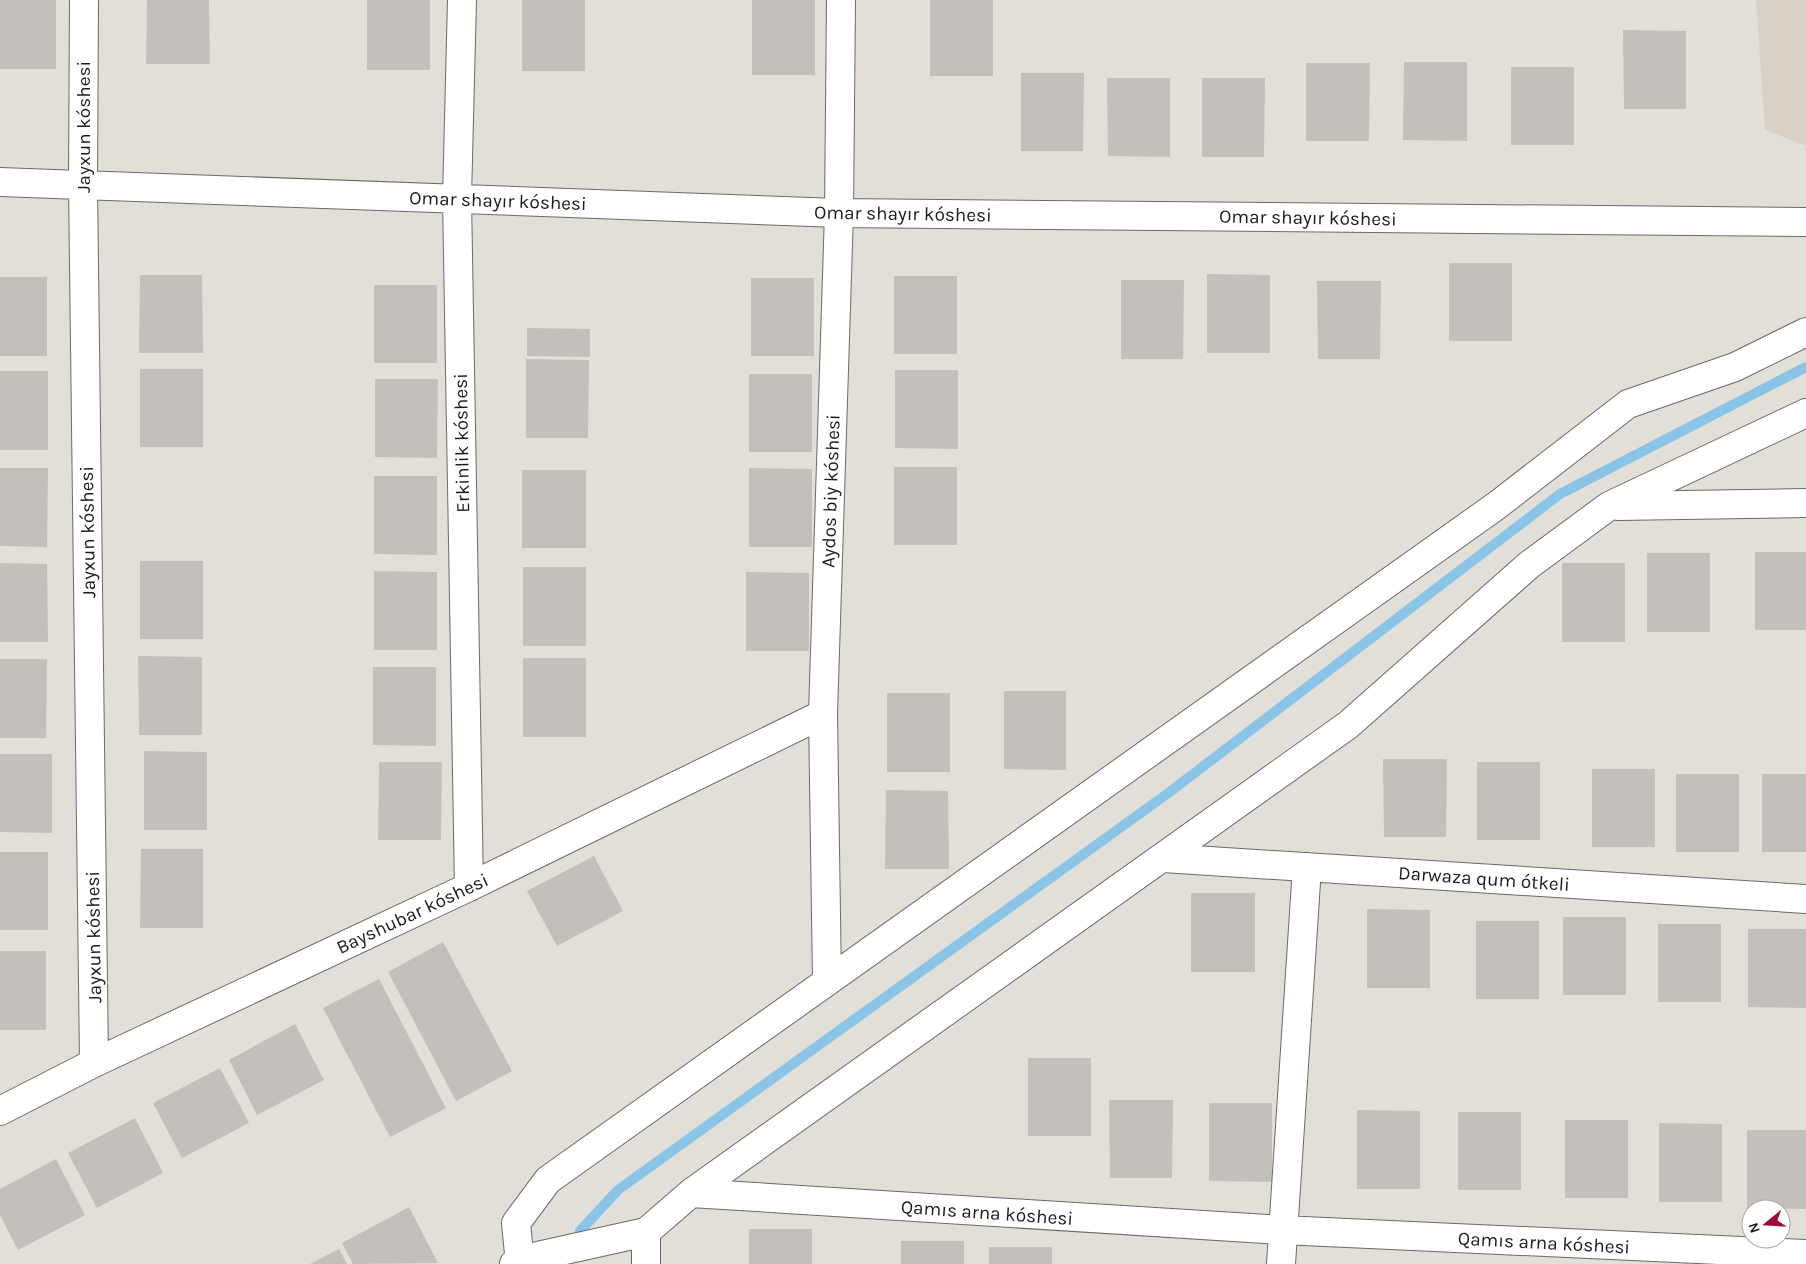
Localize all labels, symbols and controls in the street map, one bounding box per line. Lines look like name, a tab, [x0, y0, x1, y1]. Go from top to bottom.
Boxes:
street label: Jayxun kóshesi	[73, 61, 95, 193]
street label: Omar shayır kóshesi	[409, 187, 587, 215]
street label: Omar shayır kóshesi	[814, 201, 992, 227]
street label: Omar shayır kóshesi	[1219, 205, 1397, 231]
street label: Erkinlik kóshesi	[450, 373, 474, 513]
street label: Aydos biy kóshesi	[817, 414, 845, 568]
street label: Jayxun kóshesi	[76, 466, 100, 598]
street label: Darwaza qum ótkeli	[1397, 862, 1570, 896]
street label: Bayshubar kóshesi	[333, 869, 492, 959]
street label: Jayxun kóshesi	[82, 871, 106, 1003]
street label: Qamıs arna kóshesi	[900, 1196, 1074, 1230]
north arrow	[1741, 1199, 1791, 1249]
text: N	[1744, 1220, 1764, 1235]
street label: Qamıs arna kóshesi	[1457, 1228, 1631, 1258]

